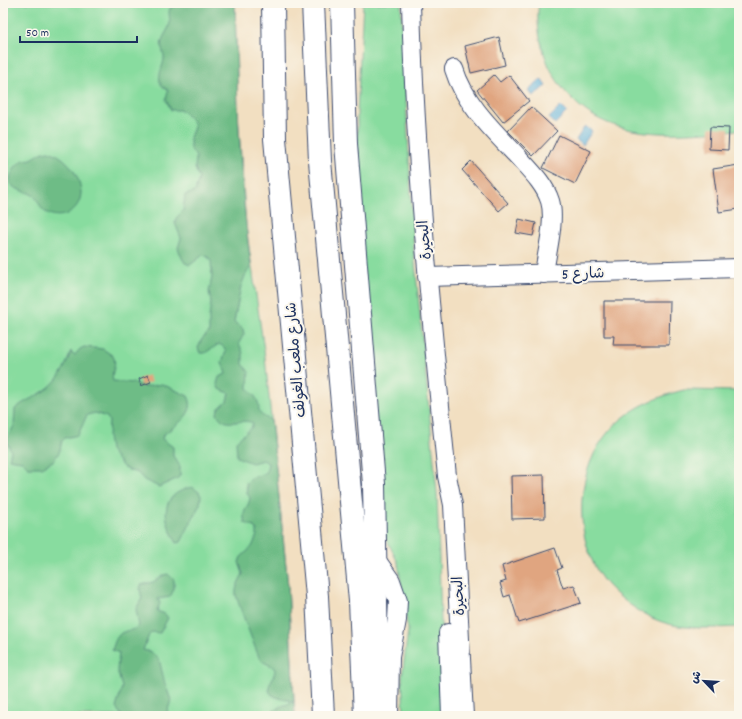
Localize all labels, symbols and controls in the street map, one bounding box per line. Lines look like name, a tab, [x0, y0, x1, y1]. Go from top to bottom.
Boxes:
scale bar	[20, 18, 137, 44]
text: 50 m	[26, 25, 49, 42]
street label: البحيرة	[413, 219, 439, 261]
street label: شارع 5	[561, 263, 605, 287]
street label: شارع ملعب الغولف	[281, 301, 313, 418]
street label: البحيرة	[448, 576, 472, 616]
north arrow	[684, 661, 724, 701]
text: ش	[687, 669, 707, 686]

